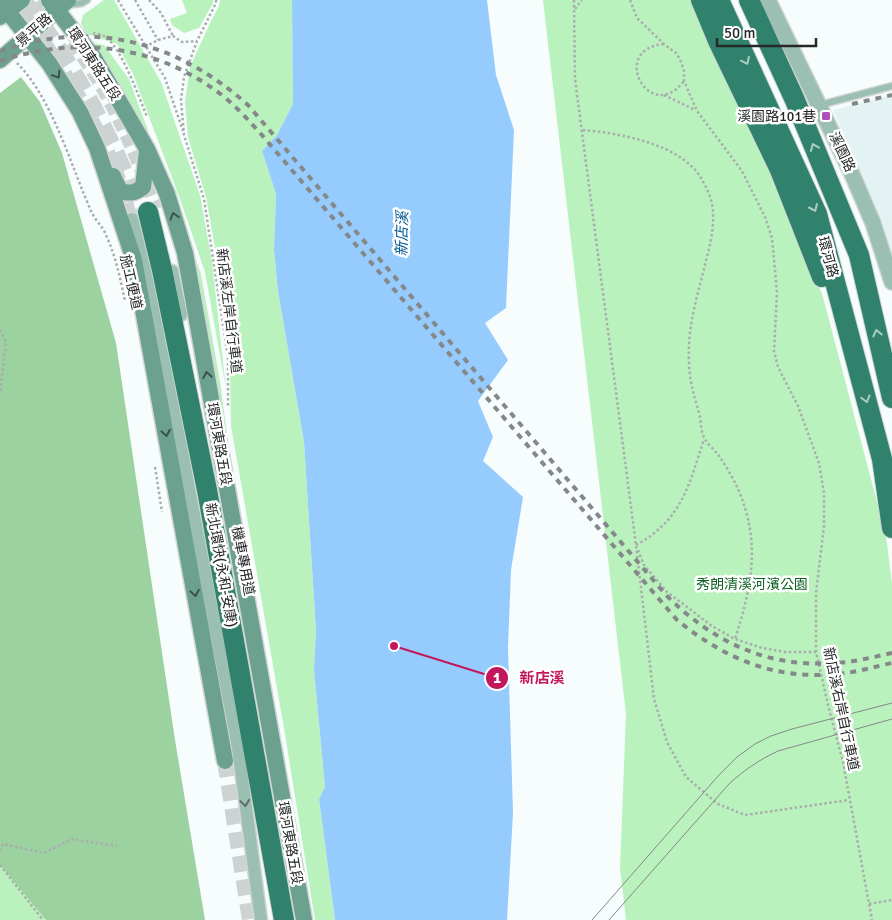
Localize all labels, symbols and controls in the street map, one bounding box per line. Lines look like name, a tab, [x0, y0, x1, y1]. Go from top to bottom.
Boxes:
street label: 景平路	[13, 10, 55, 50]
scale bar	[717, 15, 816, 47]
street label: 環河東路五段	[64, 24, 124, 104]
text: 50 m	[724, 24, 755, 42]
one-way arrow	[740, 55, 750, 64]
one-way arrow	[50, 70, 60, 79]
place label: 溪園路101巷	[737, 108, 816, 125]
marker: 溪園路101巷	[820, 110, 832, 122]
street label: 溪園路	[825, 129, 859, 175]
one-way arrow	[810, 143, 820, 152]
one-way arrow	[808, 203, 819, 212]
water label: 新店溪	[393, 209, 411, 257]
one-way arrow	[169, 212, 179, 220]
street label: 環河路	[814, 235, 842, 279]
street label: 新店溪左岸自行車道	[213, 247, 245, 375]
street label: 施工便道	[116, 253, 146, 311]
one-way arrow	[872, 329, 883, 338]
one-way arrow	[202, 370, 212, 379]
one-way arrow	[860, 394, 870, 402]
street label: 環河東路五段	[203, 401, 235, 487]
one-way arrow	[160, 429, 170, 438]
street label: 新北環快(永和-安康)	[202, 501, 240, 629]
street label: 機車專用道	[228, 525, 258, 597]
park label: 秀朗清溪河濱公園	[696, 576, 808, 593]
one-way arrow	[189, 589, 199, 598]
street label: 新店溪右岸自行車道	[820, 646, 862, 772]
callout: 新店溪	[484, 663, 574, 693]
text: 1	[493, 669, 501, 687]
text: 新店溪	[519, 669, 565, 687]
one-way arrow	[240, 799, 250, 808]
street label: 環河東路五段	[274, 800, 306, 886]

